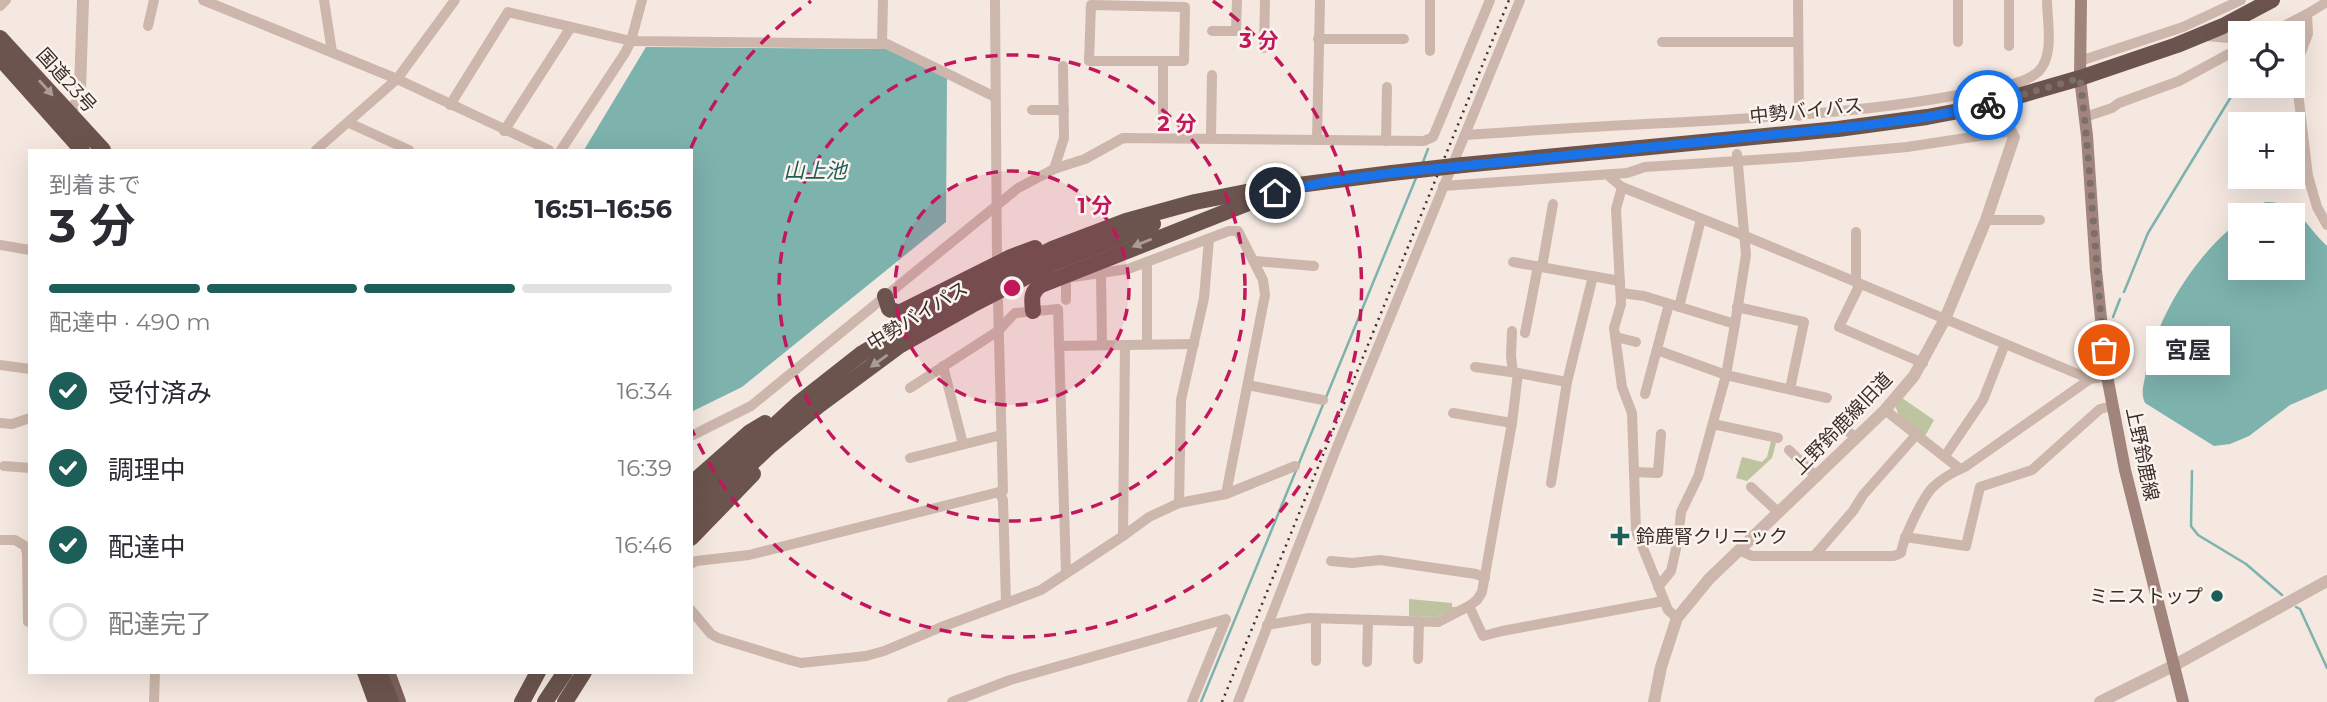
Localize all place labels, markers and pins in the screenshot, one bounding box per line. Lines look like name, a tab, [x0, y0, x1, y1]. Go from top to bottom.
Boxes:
pin	[1245, 163, 1305, 223]
centre of rings	[1000, 276, 1024, 300]
pin	[2074, 320, 2134, 380]
callout: 宮屋	[2146, 326, 2230, 374]
place label: 鈴鹿腎クリニック	[1636, 525, 1788, 548]
marker: 鈴鹿腎クリニック	[1610, 526, 1630, 546]
place label: ミニストップ	[2089, 585, 2203, 608]
marker: ミニストップ	[2209, 588, 2225, 604]

